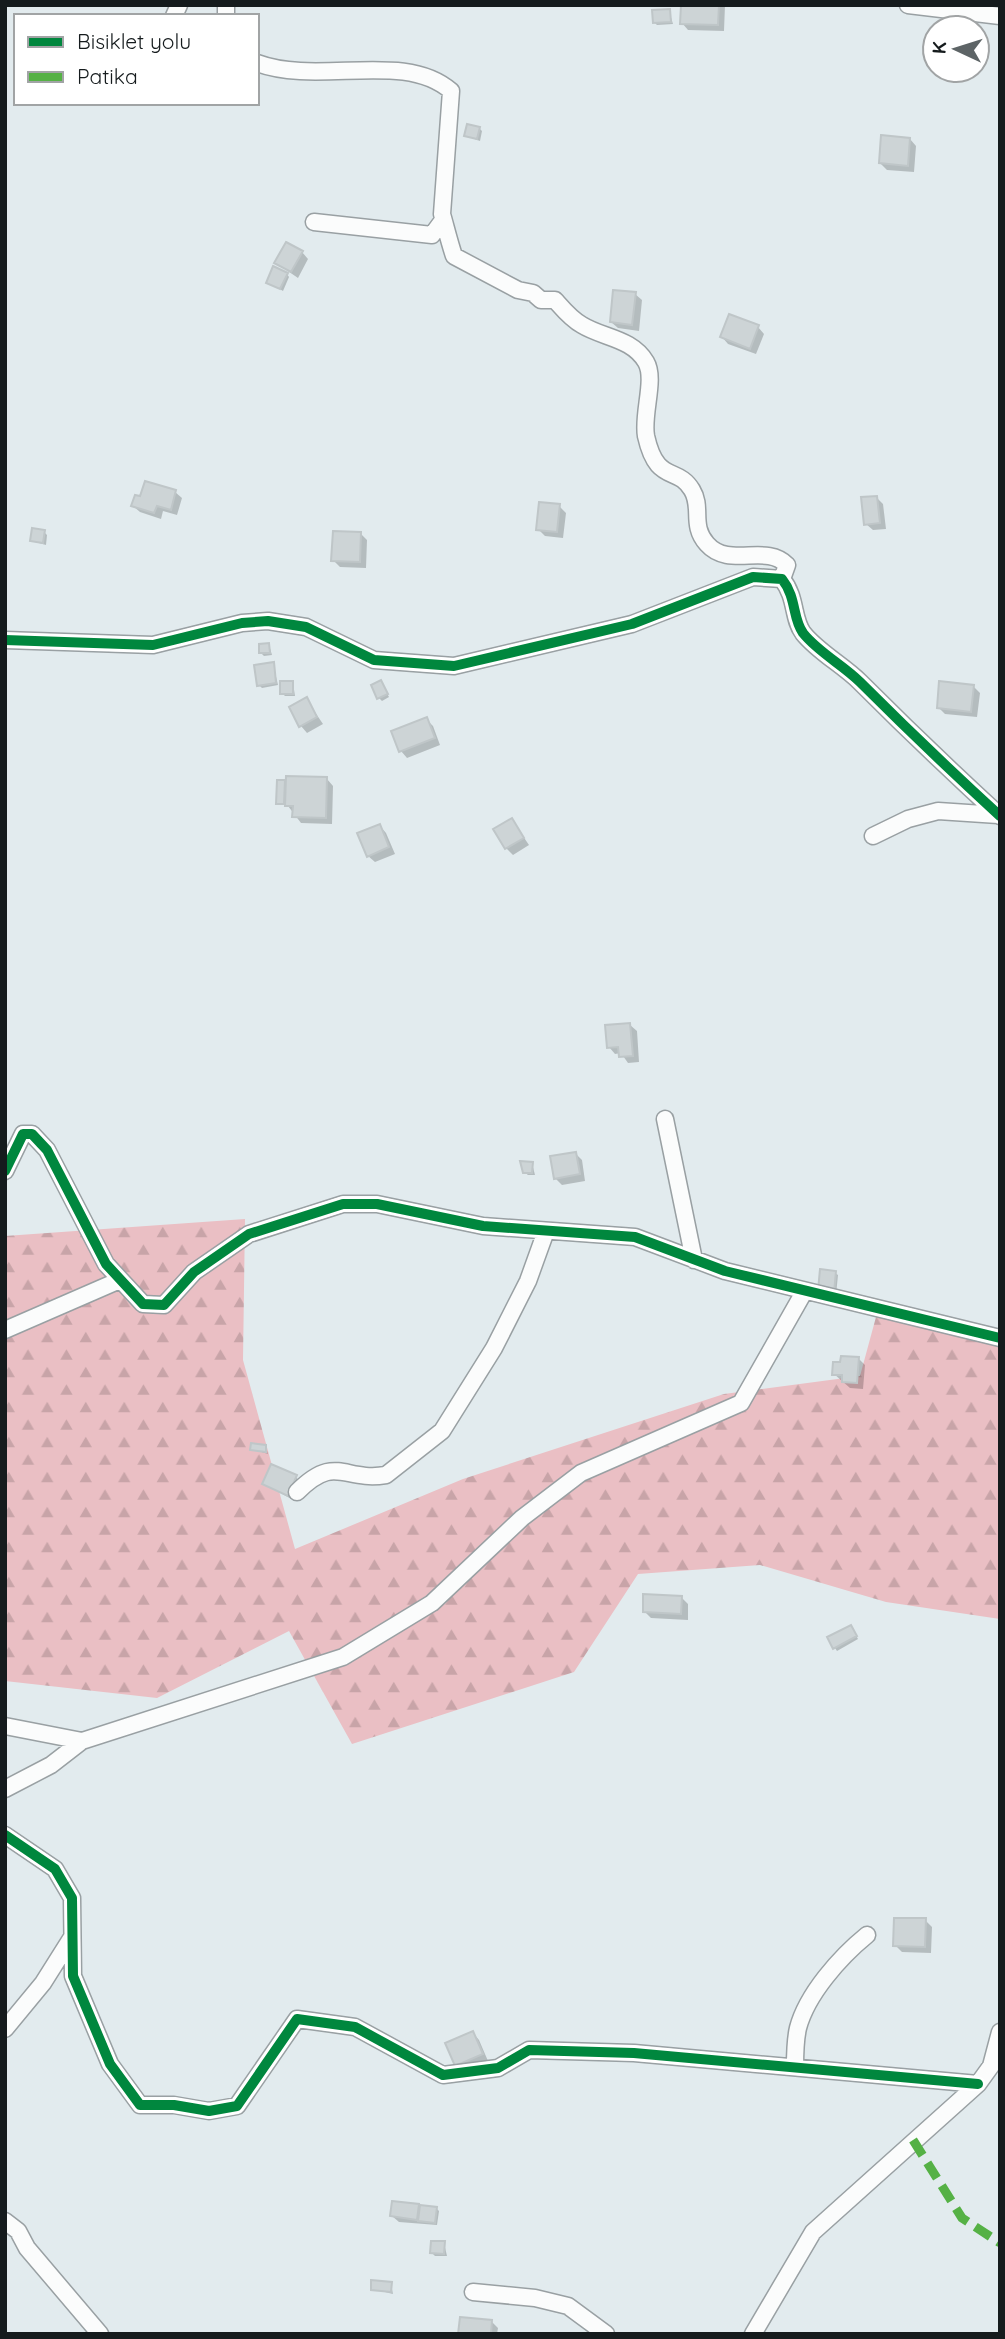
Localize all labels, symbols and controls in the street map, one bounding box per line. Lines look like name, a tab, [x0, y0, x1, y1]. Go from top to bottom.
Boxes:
legend	[14, 14, 259, 105]
north arrow	[921, 14, 991, 84]
text: Bisiklet yolu	[77, 28, 191, 54]
text: K	[927, 41, 951, 55]
text: Patika	[77, 63, 138, 89]

